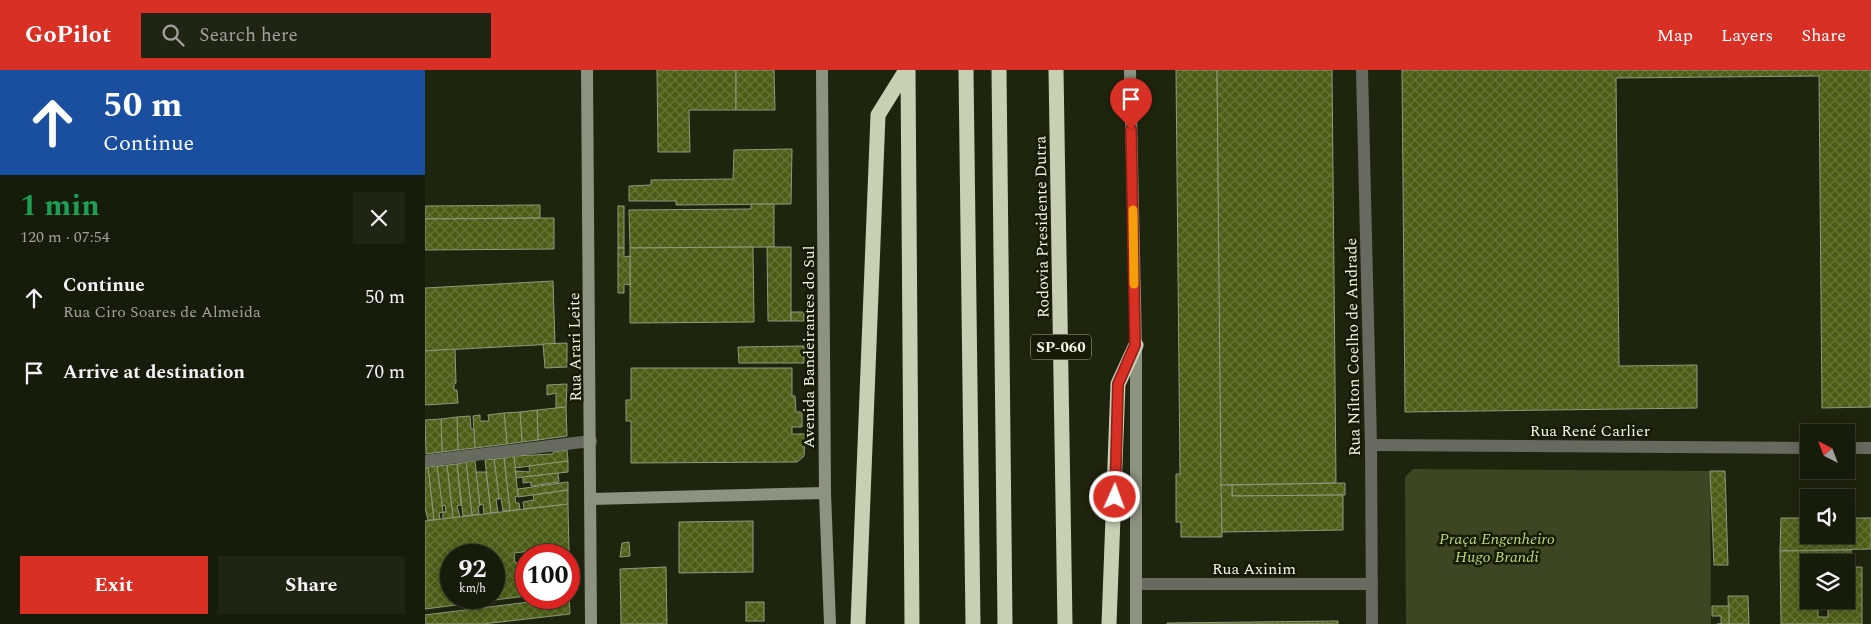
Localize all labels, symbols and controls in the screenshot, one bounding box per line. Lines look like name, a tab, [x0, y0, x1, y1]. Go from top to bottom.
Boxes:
search box	[141, 13, 491, 58]
text: GoPilot	[25, 17, 111, 53]
icon: search	[159, 21, 187, 49]
text: Search here	[199, 21, 298, 50]
text: Map	[1657, 22, 1693, 49]
text: Layers	[1721, 22, 1773, 49]
text: Share	[1801, 22, 1846, 49]
pin	[1110, 78, 1152, 129]
text: 50 m	[103, 79, 183, 132]
icon: arrive	[1117, 85, 1145, 113]
icon: ahead	[20, 90, 85, 155]
text: Continue	[103, 127, 194, 160]
street label: Rodovia Presidente Dutra	[1028, 135, 1056, 318]
text: 1 min	[20, 183, 100, 229]
button: close	[353, 192, 405, 244]
text: 120 m · 07:54	[20, 225, 110, 249]
street label: Rua Nílton Coelho de Andrade	[1339, 238, 1367, 456]
street label: Avenida Bandeirantes do Sul	[797, 246, 821, 448]
text: Continue	[63, 271, 145, 300]
text: 50 m	[365, 283, 405, 312]
icon: ahead	[20, 284, 48, 312]
street label: Rua Arari Leite	[562, 292, 588, 402]
text: Rua Ciro Soares de Almeida	[63, 300, 261, 324]
road number: SP-060	[1031, 334, 1091, 360]
text: Arrive at destination	[63, 358, 245, 387]
text: 70 m	[365, 358, 405, 387]
icon: arrive	[20, 359, 48, 387]
street label: Rua René Carlier	[1530, 419, 1650, 443]
north arrow	[1800, 424, 1855, 479]
map controls	[1800, 424, 1855, 609]
position arrow	[1088, 470, 1140, 522]
button: sound	[1800, 489, 1855, 544]
park label: Praça Engenheiro Hugo Brandi	[1439, 527, 1555, 569]
speed limit sign: 100	[515, 544, 580, 609]
text: 92	[458, 551, 487, 589]
button: layers	[1800, 554, 1855, 609]
button: Exit	[20, 556, 208, 614]
button: Share	[218, 556, 405, 614]
street label: Rua Axinim	[1212, 557, 1296, 581]
text: km/h	[459, 579, 486, 598]

